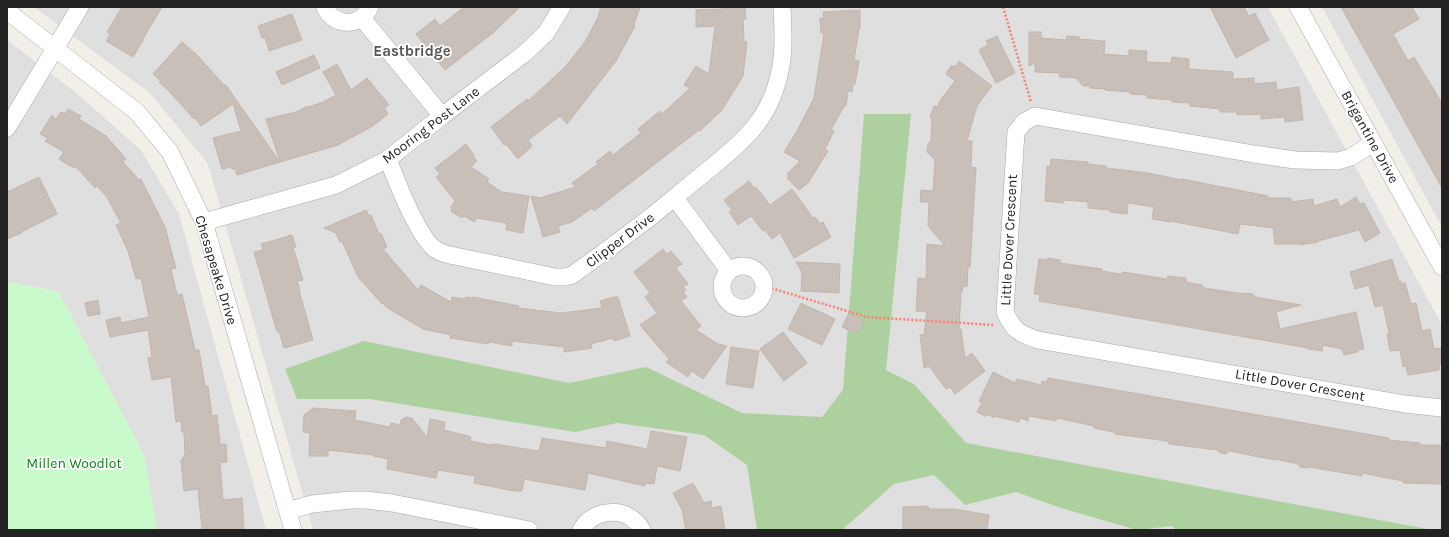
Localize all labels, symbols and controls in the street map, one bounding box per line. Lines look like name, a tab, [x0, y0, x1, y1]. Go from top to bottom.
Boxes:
district label: Eastbridge	[373, 42, 451, 60]
street label: Mooring Post Lane	[379, 83, 483, 167]
street label: Brigantine Drive	[1338, 88, 1402, 186]
street label: Little Dover Crescent	[997, 174, 1021, 306]
street label: Clipper Drive	[582, 209, 658, 271]
street label: Chesapeake Drive	[191, 213, 241, 327]
street label: Little Dover Crescent	[1234, 365, 1366, 405]
park label: Millen Woodlot	[26, 455, 122, 472]

